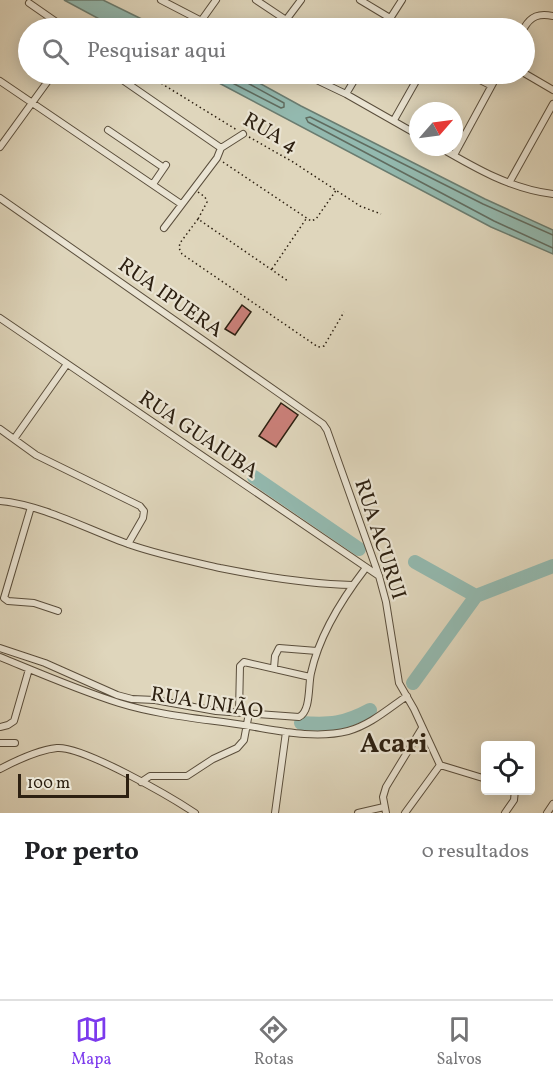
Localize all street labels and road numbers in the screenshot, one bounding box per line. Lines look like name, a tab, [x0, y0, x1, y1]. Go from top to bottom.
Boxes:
street label: RUA 4	[237, 106, 303, 161]
street label: RUA IPUERA	[112, 251, 229, 345]
street label: RUA GUAIUBA	[132, 384, 264, 486]
street label: RUA ACURUI	[346, 476, 413, 603]
street label: RUA UNIÃO	[148, 680, 265, 727]

